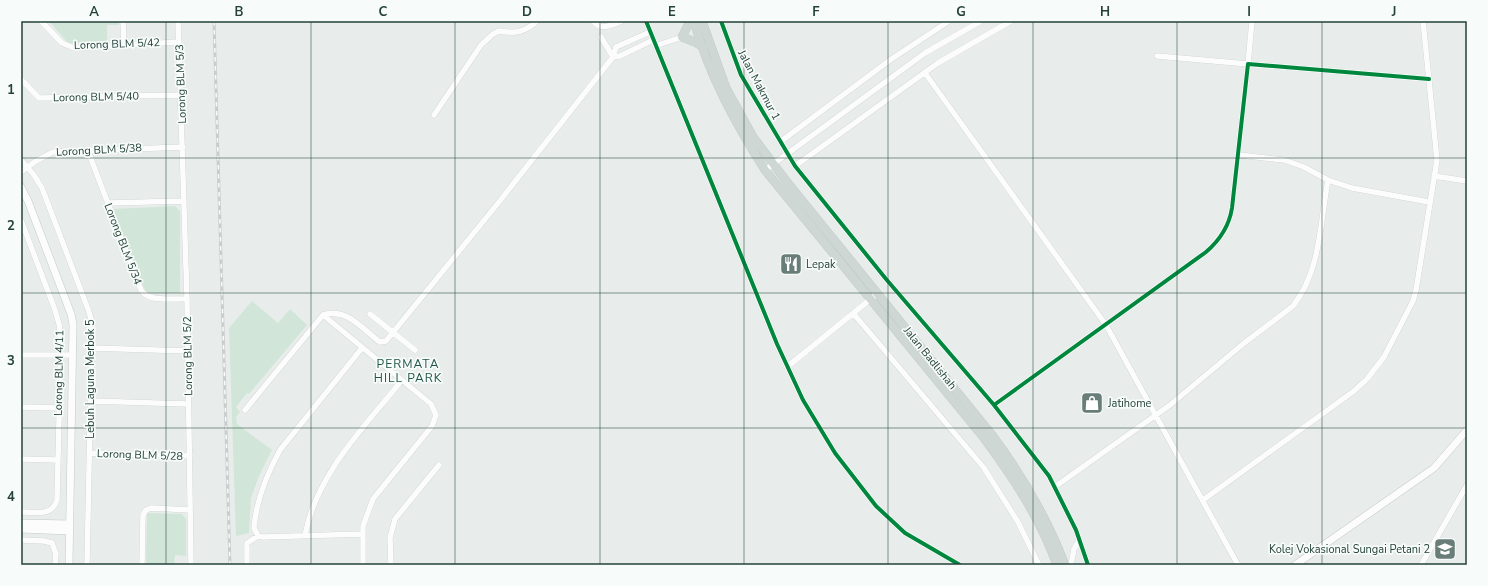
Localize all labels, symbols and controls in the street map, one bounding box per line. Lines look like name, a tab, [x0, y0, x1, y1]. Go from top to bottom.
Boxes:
text: A	[89, 3, 99, 21]
text: B	[235, 3, 244, 21]
text: C	[379, 3, 388, 21]
text: D	[522, 3, 532, 21]
text: E	[668, 3, 676, 21]
text: F	[812, 3, 820, 21]
text: G	[956, 3, 966, 21]
text: H	[1100, 3, 1110, 21]
text: I	[1247, 3, 1251, 21]
text: J	[1391, 3, 1396, 21]
street label: Lorong BLM 5/42	[74, 35, 160, 53]
street label: Lorong BLM 5/3	[172, 44, 190, 124]
street label: Jalan Makmur 1	[734, 46, 784, 123]
text: 1	[7, 81, 15, 99]
street label: Lorong BLM 5/40	[53, 89, 140, 105]
street label: Lorong BLM 5/38	[56, 140, 143, 160]
street label: Lorong BLM 5/34	[101, 201, 146, 287]
text: 2	[7, 217, 15, 235]
restaurant icon: Lepak	[778, 251, 804, 277]
place label: Lepak	[806, 257, 836, 272]
street label: Lorong BLM 5/2	[180, 316, 196, 396]
street label: Lebuh Laguna Merbok 5	[83, 319, 98, 439]
street label: Jalan Badlishah	[899, 323, 960, 393]
street label: Lorong BLM 4/11	[51, 330, 67, 416]
text: 3	[7, 352, 15, 370]
district label: PERMATA HILL PARK	[374, 356, 442, 386]
shop icon: Jatihome	[1079, 390, 1105, 416]
place label: Jatihome	[1107, 396, 1152, 411]
street label: Lorong BLM 5/28	[97, 446, 184, 464]
text: 4	[7, 488, 15, 506]
school or university icon: Kolej Vokasional Sungai Petani 2	[1432, 536, 1458, 562]
place label: Kolej Vokasional Sungai Petani 2	[1269, 542, 1430, 557]

